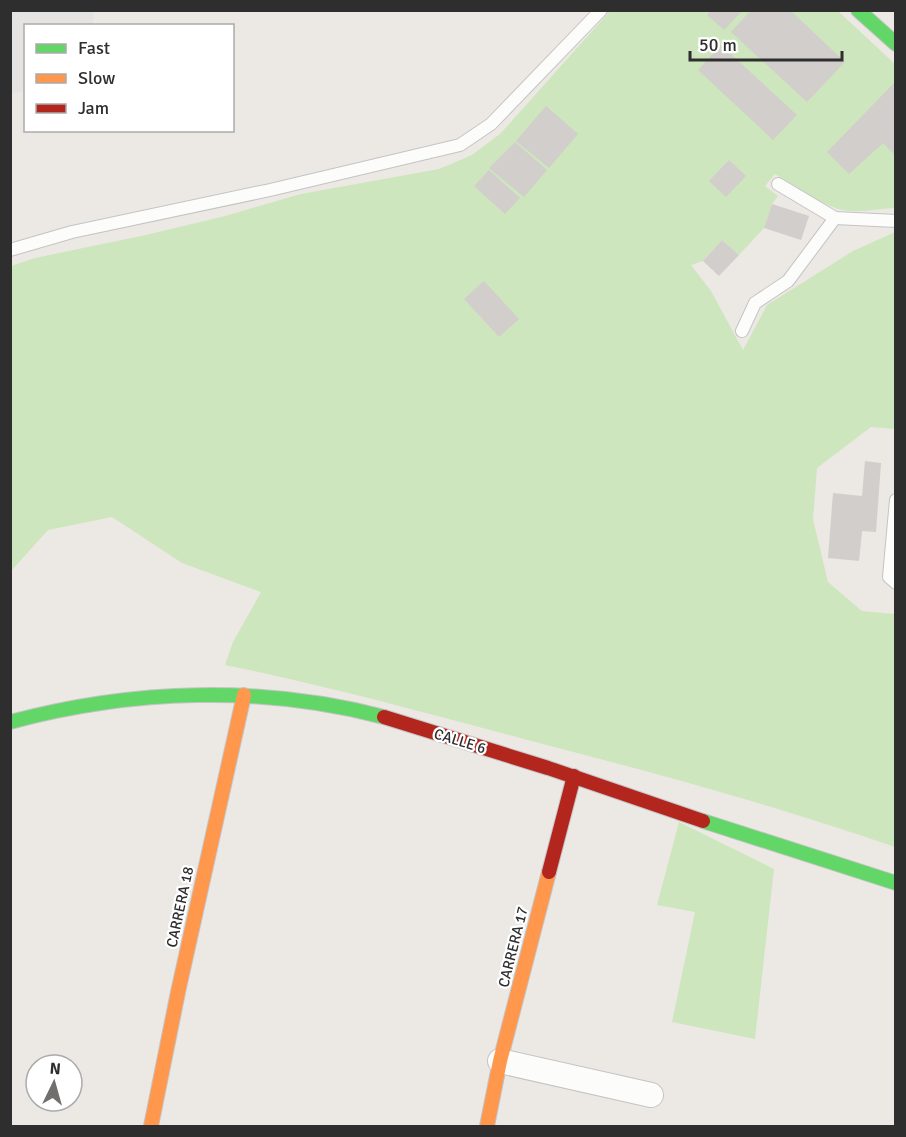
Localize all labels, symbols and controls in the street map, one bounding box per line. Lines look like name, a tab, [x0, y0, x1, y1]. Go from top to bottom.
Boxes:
legend	[24, 24, 234, 132]
scale bar	[690, 24, 842, 62]
text: 50 m	[699, 34, 737, 56]
text: Fast	[78, 37, 110, 59]
text: Slow	[78, 67, 115, 89]
text: Jam	[78, 97, 109, 119]
street label: CALLE 6	[432, 725, 488, 757]
street label: CARRERA 18	[163, 865, 197, 949]
street label: CARRERA 17	[494, 905, 532, 989]
north arrow	[24, 1053, 84, 1113]
text: N	[49, 1059, 62, 1080]

